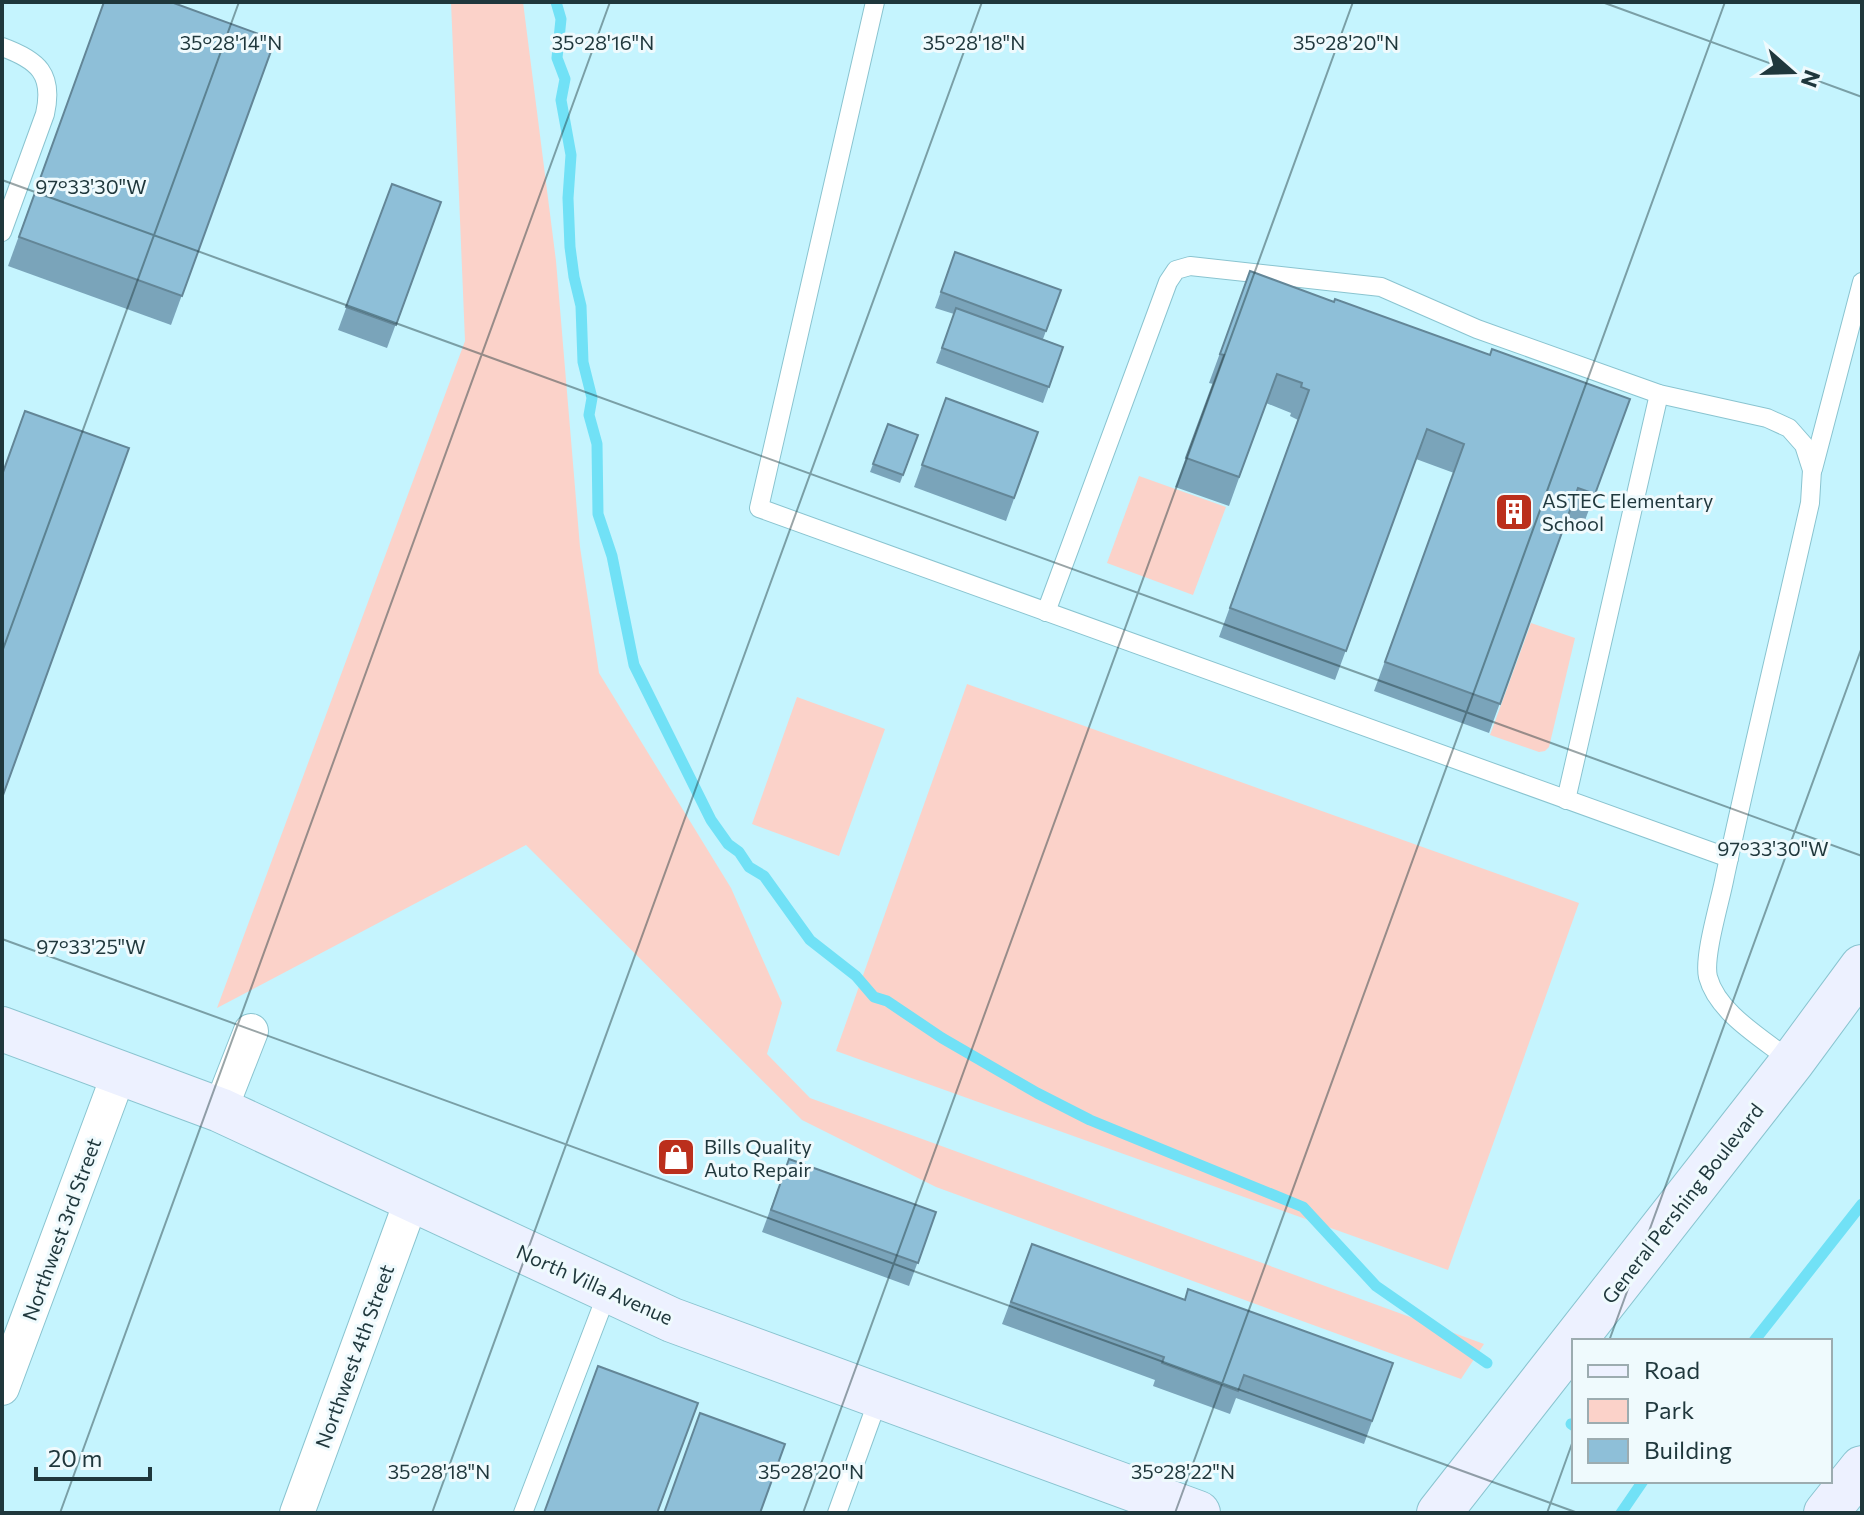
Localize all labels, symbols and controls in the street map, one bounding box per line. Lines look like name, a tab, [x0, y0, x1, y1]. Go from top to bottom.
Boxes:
text: 35°28'14"N	[180, 30, 282, 54]
text: 35°28'16"N	[552, 30, 654, 54]
text: 35°28'18"N	[923, 30, 1025, 54]
text: 35°28'20"N	[1293, 30, 1399, 54]
north arrow	[1752, 32, 1832, 112]
text: N	[1796, 67, 1827, 91]
text: 97°33'30"W	[35, 174, 147, 198]
place label: ASTEC Elementary School	[1542, 488, 1713, 535]
building icon: ASTEC Elementary School	[1493, 491, 1535, 533]
text: 97°33'30"W	[1717, 836, 1829, 860]
text: 97°33'25"W	[36, 934, 146, 958]
street label: General Pershing Boulevard	[1596, 1098, 1768, 1308]
street label: Northwest 3rd Street	[17, 1134, 105, 1324]
place label: Bills Quality Auto Repair	[704, 1134, 812, 1181]
shop icon: Bills Quality Auto Repair	[655, 1136, 697, 1178]
street label: North Villa Avenue	[513, 1239, 677, 1329]
street label: Northwest 4th Street	[310, 1261, 398, 1451]
legend	[1572, 1339, 1832, 1483]
text: Road	[1644, 1355, 1700, 1384]
text: Park	[1644, 1395, 1694, 1424]
scale bar	[36, 1431, 150, 1481]
text: Building	[1644, 1435, 1732, 1464]
text: 20 m	[48, 1443, 102, 1472]
text: 35°28'18"N	[388, 1459, 490, 1483]
text: 35°28'20"N	[758, 1459, 864, 1483]
text: 35°28'22"N	[1131, 1459, 1235, 1483]

